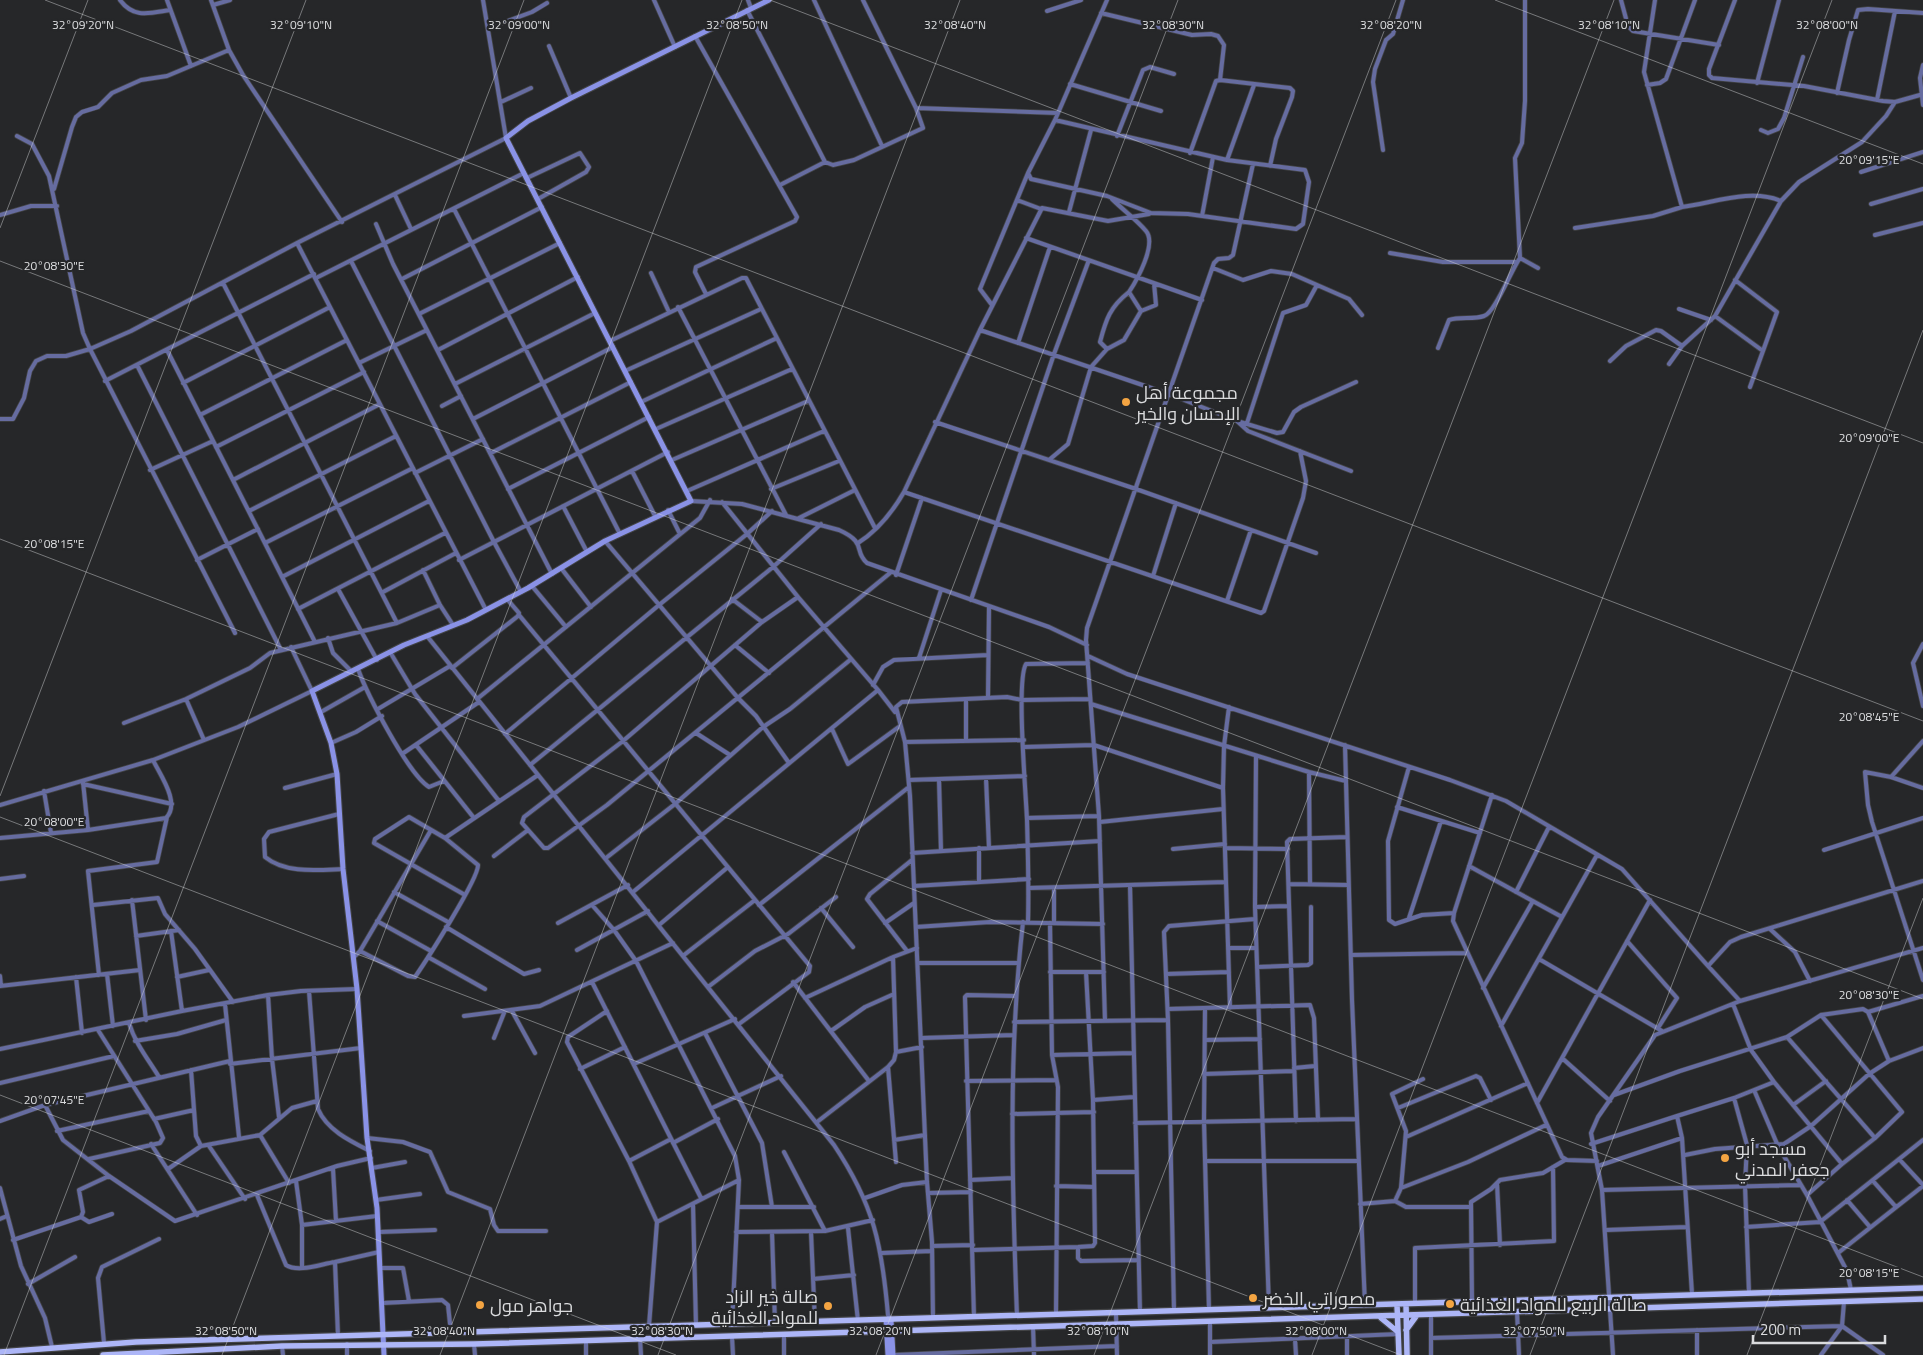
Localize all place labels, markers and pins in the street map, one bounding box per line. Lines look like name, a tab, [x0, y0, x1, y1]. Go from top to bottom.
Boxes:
place label: مجموعة أهل الإحسان والخير	[1135, 376, 1240, 430]
marker: مجموعة أهل الإحسان والخير	[1120, 396, 1132, 408]
place label: مسجد أبو جعفر المدني	[1735, 1132, 1830, 1186]
marker: مسجد أبو جعفر المدني	[1719, 1152, 1731, 1164]
place label: صالة خير الزاد للمواد الغذائية	[711, 1280, 818, 1334]
place label: مصوراتي الخضر	[1262, 1282, 1375, 1315]
place label: صالة الربيع للمواد الغذائية	[1460, 1288, 1647, 1321]
place label: جواهر مول	[490, 1289, 573, 1322]
marker: مصوراتي الخضر	[1247, 1292, 1259, 1304]
marker: صالة الربيع للمواد الغذائية	[1444, 1298, 1456, 1310]
marker: جواهر مول	[474, 1299, 486, 1311]
marker: صالة خير الزاد للمواد الغذائية	[822, 1300, 834, 1312]

